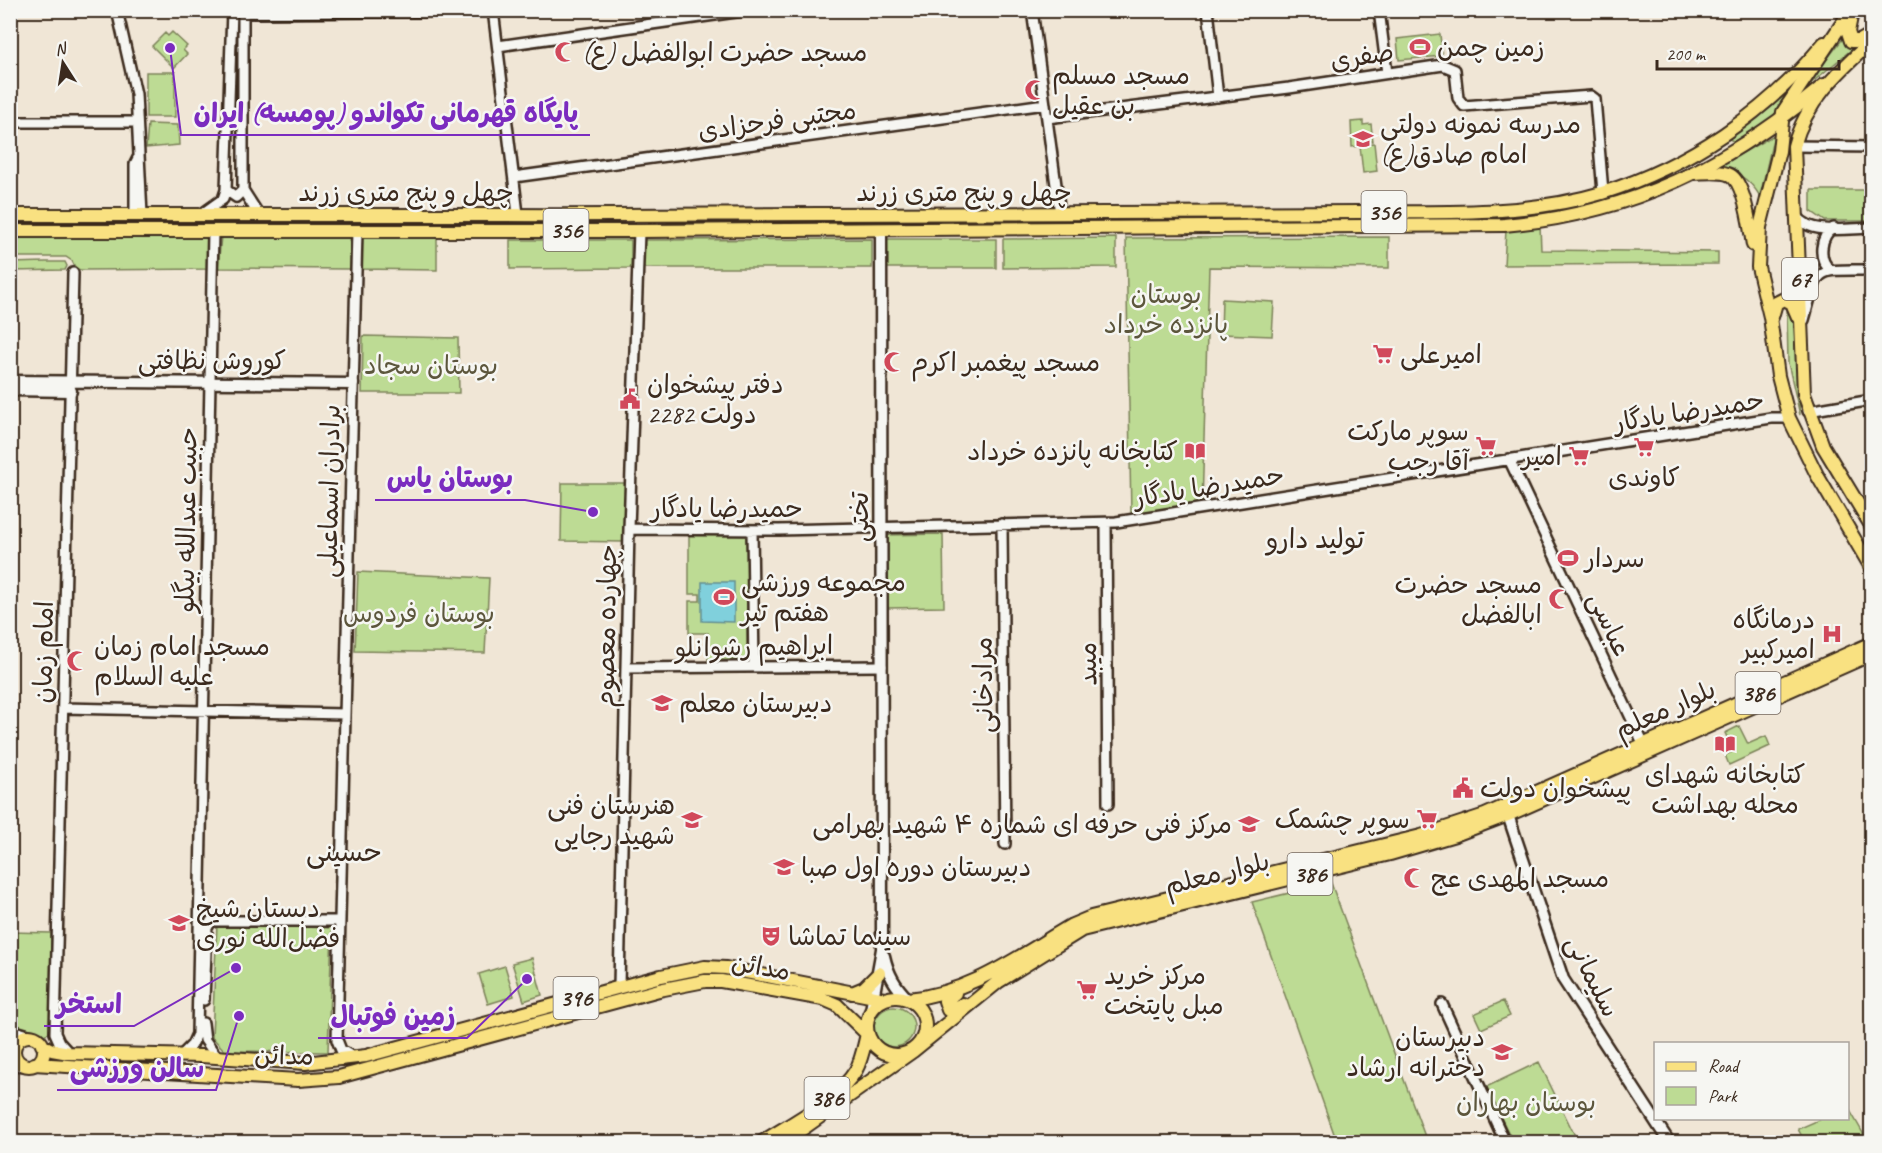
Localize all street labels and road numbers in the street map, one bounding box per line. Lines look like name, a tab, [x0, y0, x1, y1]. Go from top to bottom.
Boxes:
street label: صفری	[1328, 35, 1396, 78]
street label: مجتبی فرحزادی	[696, 93, 858, 148]
street label: چهل و پنج متری زرند	[298, 176, 514, 210]
street label: چهل و پنج متری زرند	[856, 176, 1072, 210]
road number: 356	[1362, 191, 1406, 233]
road number: 356	[544, 209, 588, 251]
road number: 67	[1782, 258, 1818, 300]
street label: کوروش نظافتی	[138, 344, 286, 377]
street label: حمیدرضا یادگار	[1610, 383, 1767, 440]
street label: برادران اسماعیلی	[311, 404, 348, 578]
street label: حبیب عبدالله بیگلو	[168, 427, 205, 614]
street label: حمیدرضا یادگار	[1130, 458, 1287, 515]
street label: تختی	[843, 491, 876, 542]
street label: حمیدرضا یادگار	[649, 492, 803, 525]
street label: چهارده معصوم	[589, 544, 627, 708]
street label: عباسی	[1580, 587, 1639, 662]
street label: امام زمان	[26, 600, 64, 704]
street label: ابراهیم رشوانلو	[673, 629, 834, 667]
street label: مرادخانی	[966, 637, 1001, 733]
street label: میبد	[1071, 642, 1104, 686]
road number: 386	[1736, 672, 1780, 714]
street label: بلوار معلم	[1610, 673, 1722, 749]
street label: بلوار معلم	[1161, 845, 1274, 905]
road number: 386	[1288, 853, 1332, 895]
street label: سلیمانی	[1558, 930, 1627, 1023]
street label: مدائن	[729, 945, 793, 988]
road number: 396	[554, 977, 598, 1019]
street label: مدائن	[254, 1038, 314, 1073]
road number: 386	[804, 1077, 850, 1119]

